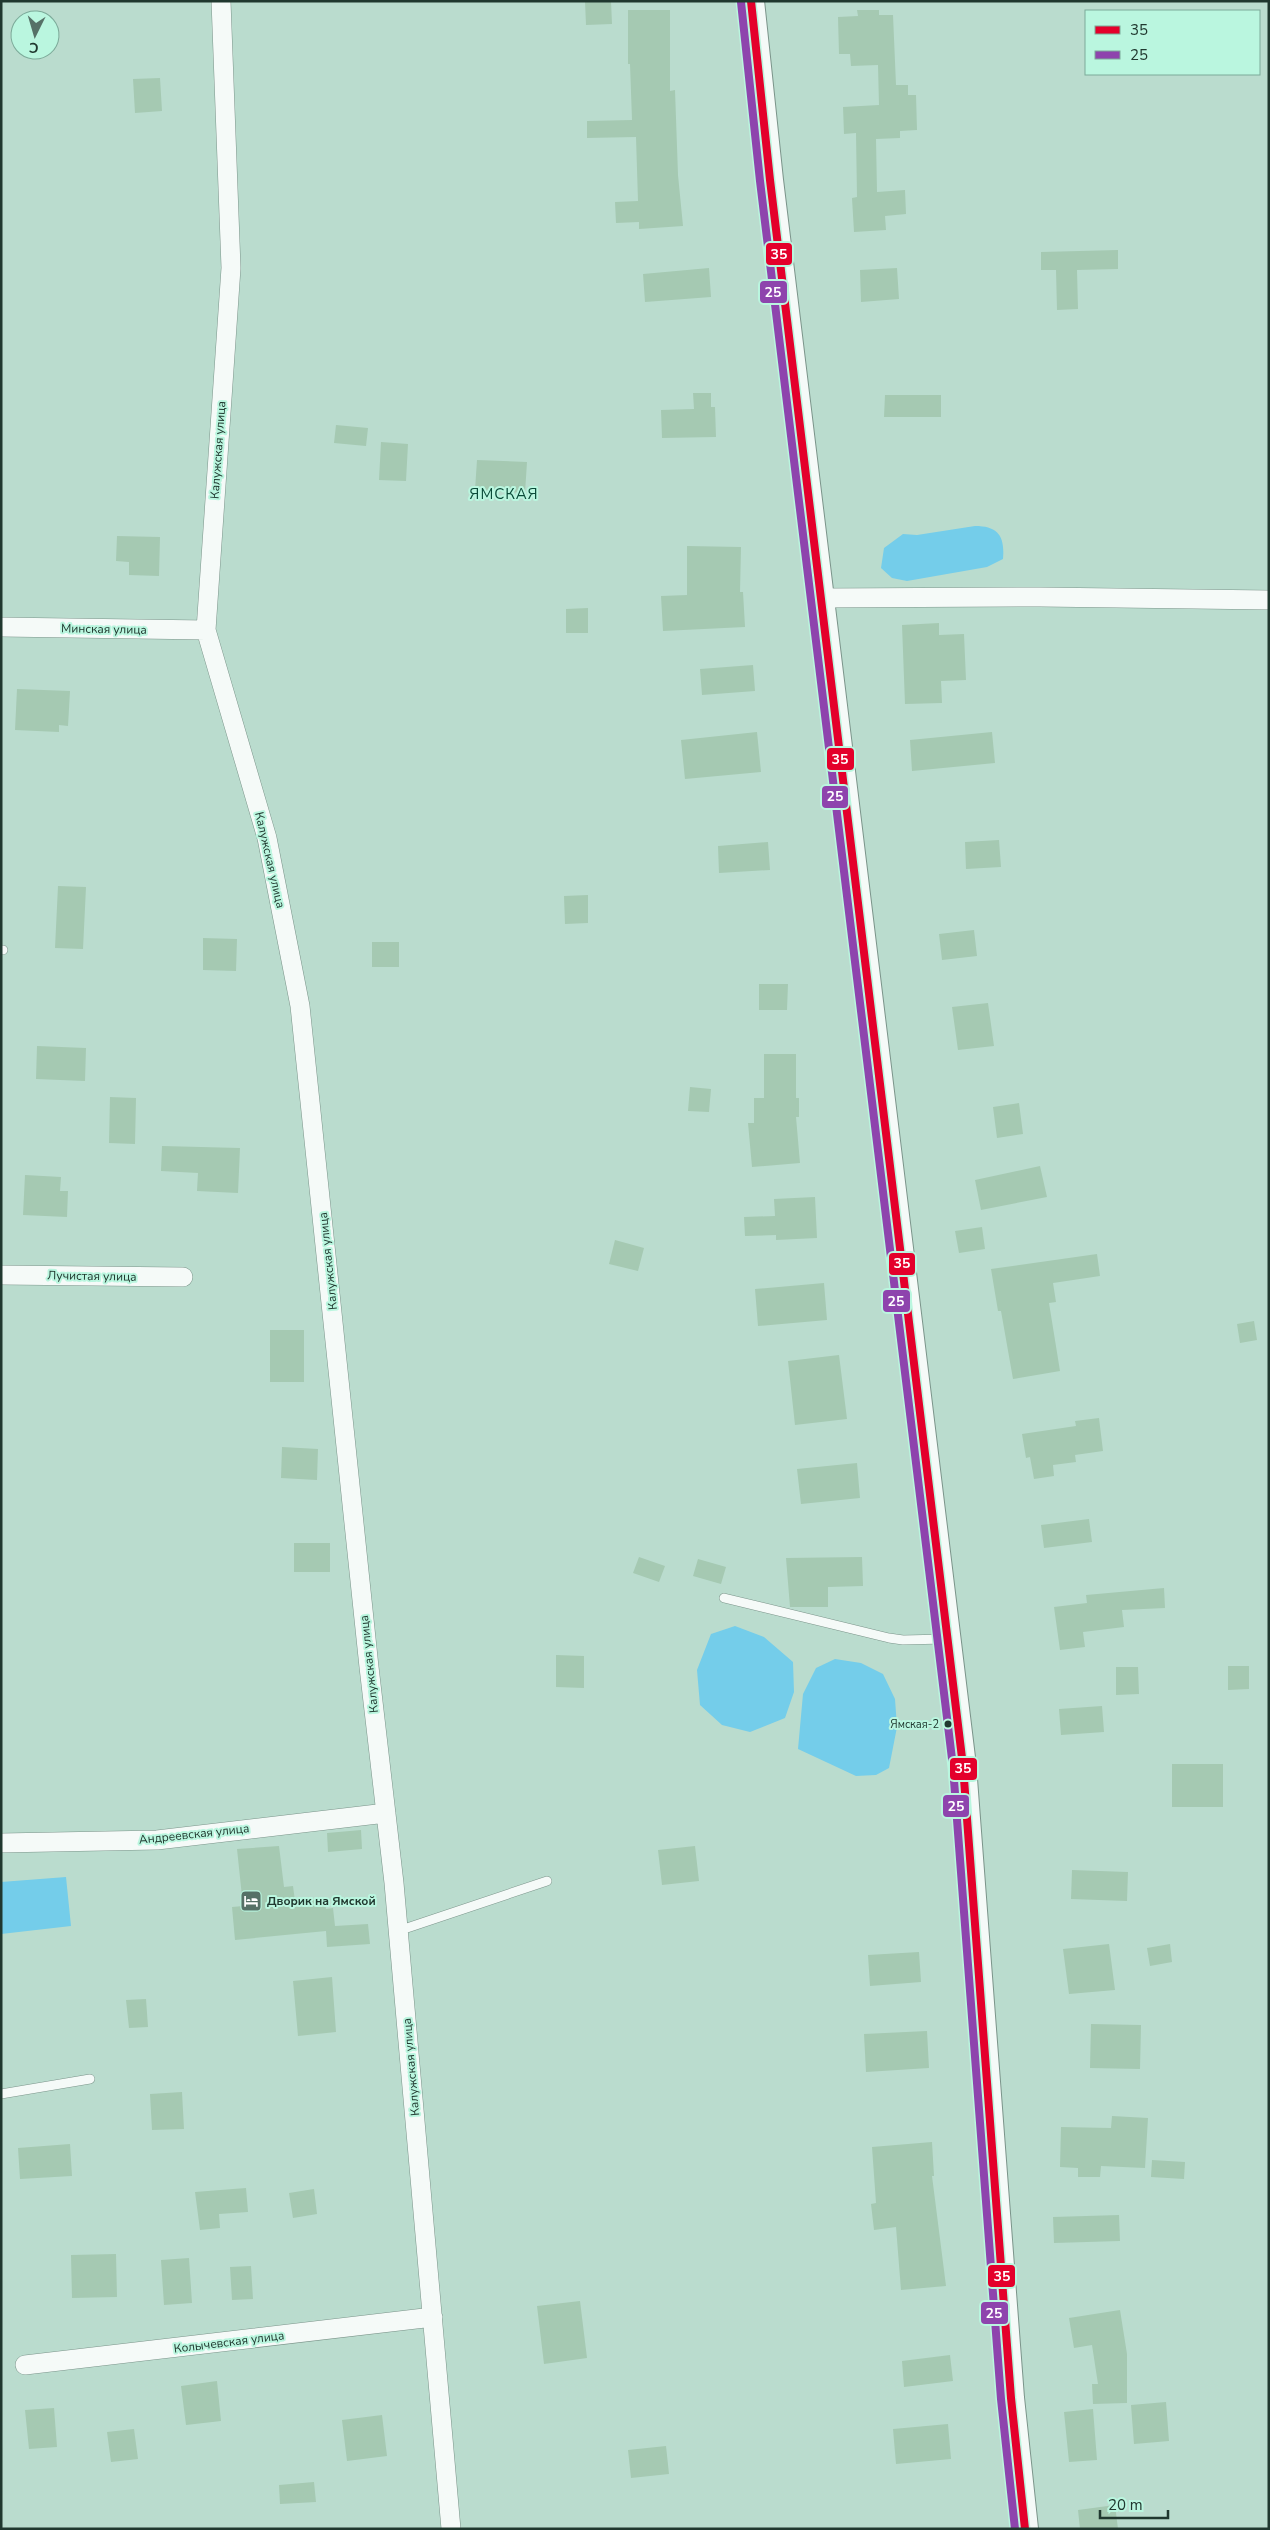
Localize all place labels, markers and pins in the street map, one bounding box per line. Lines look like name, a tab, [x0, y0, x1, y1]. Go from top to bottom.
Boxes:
place label: Ямская-2	[890, 1717, 939, 1732]
marker: Ямская-2	[943, 1719, 953, 1729]
hotel icon: Дворик на Ямской	[239, 1889, 263, 1913]
place label: Дворик на Ямской	[267, 1893, 376, 1909]

